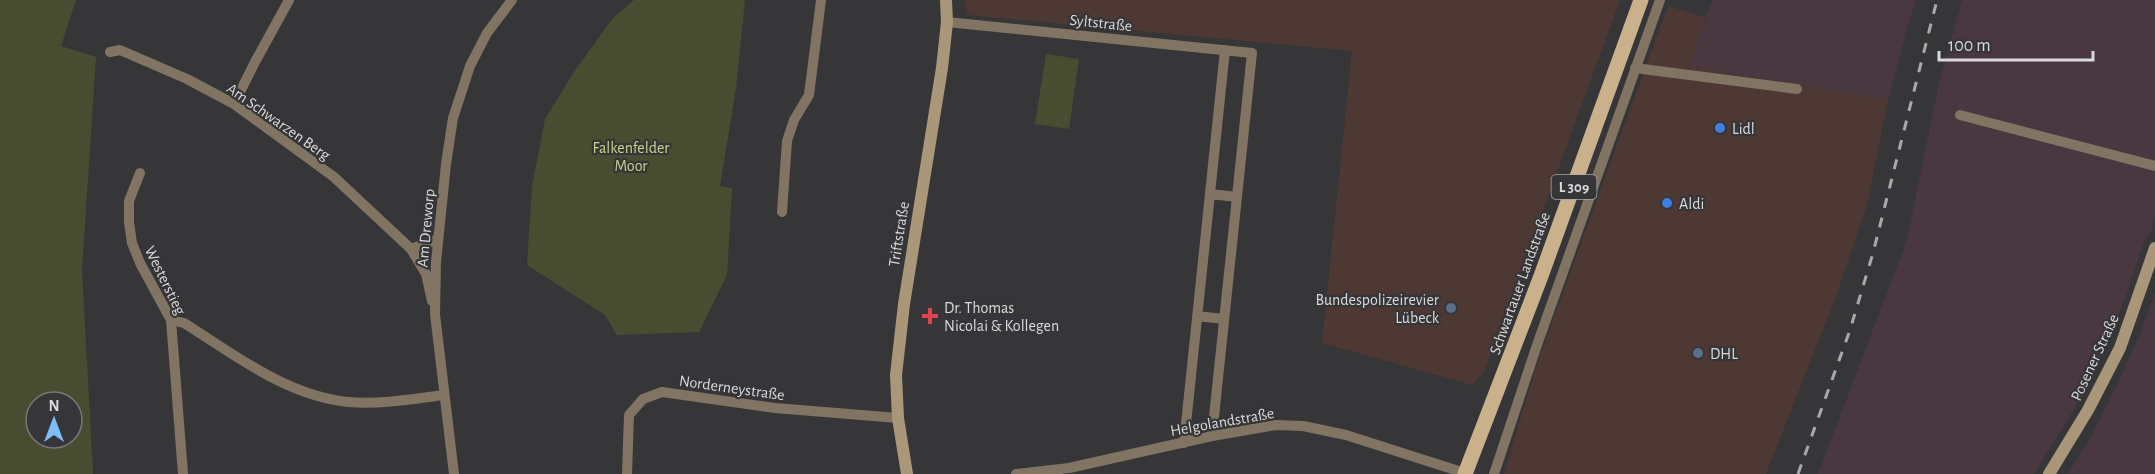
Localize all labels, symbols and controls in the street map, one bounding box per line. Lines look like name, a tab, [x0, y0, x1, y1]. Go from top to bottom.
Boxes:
street label: Syltstraße	[1069, 12, 1133, 35]
scale bar	[1939, 24, 2094, 62]
text: 100 m	[1948, 37, 1991, 55]
street label: Am Schwarzen Berg	[224, 80, 333, 164]
marker: Lidl	[1713, 121, 1727, 135]
place label: Lidl	[1732, 121, 1755, 137]
park label: Falkenfelder Moor	[592, 140, 670, 174]
road number: L 309	[1552, 175, 1596, 199]
street label: Am Dreworp	[415, 188, 437, 268]
marker: Aldi	[1660, 196, 1674, 210]
place label: Aldi	[1679, 196, 1704, 212]
street label: Triftstraße	[886, 201, 912, 268]
street label: Schwartauer Landstraße	[1487, 210, 1553, 357]
street label: Westerstieg	[142, 244, 189, 317]
place label: Bundespolizeirevier Lübeck	[1315, 292, 1440, 326]
place label: Dr. Thomas Nicolai & Kollegen	[944, 300, 1059, 334]
marker: Bundespolizeirevier Lübeck	[1444, 301, 1458, 315]
marker: Dr. Thomas Nicolai & Kollegen	[921, 307, 939, 325]
street label: Posener Straße	[2068, 312, 2122, 403]
marker: DHL	[1691, 346, 1705, 360]
place label: DHL	[1710, 346, 1738, 362]
street label: Norderneystraße	[678, 373, 786, 404]
north arrow	[24, 390, 84, 450]
text: N	[48, 398, 60, 414]
street label: Helgolandstraße	[1169, 405, 1275, 439]

